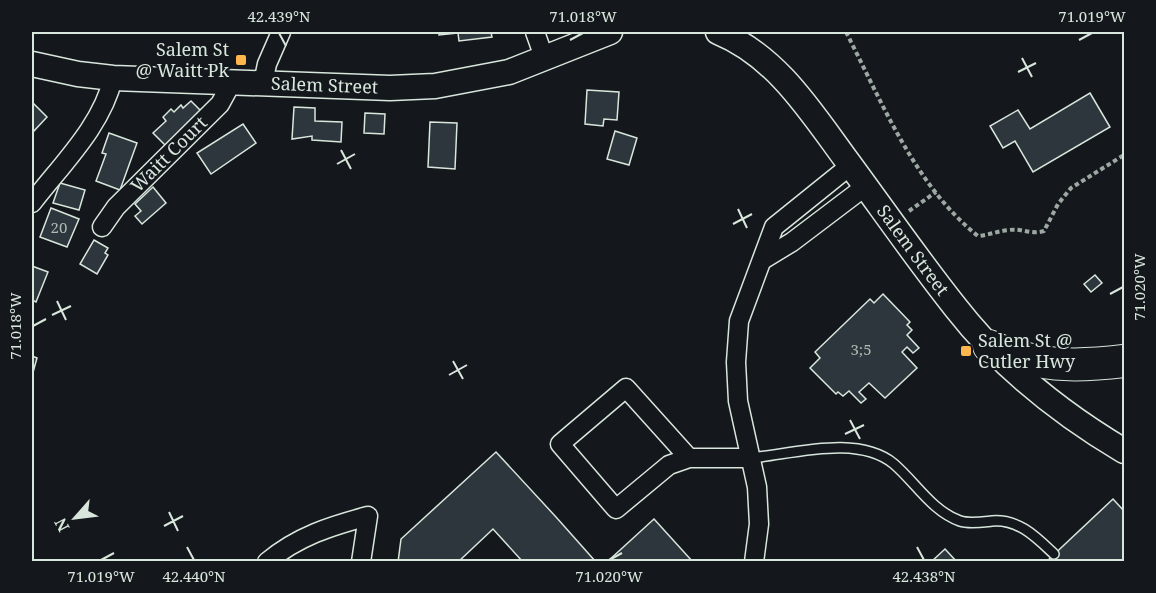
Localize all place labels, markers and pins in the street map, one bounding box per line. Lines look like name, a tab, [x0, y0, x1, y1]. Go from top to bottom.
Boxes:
place label: Salem St @ Waitt Pk	[136, 37, 229, 82]
marker: Salem St @ Waitt Pk	[234, 53, 248, 67]
place label: Salem St @ Cutler Hwy	[978, 328, 1076, 373]
marker: Salem St @ Cutler Hwy	[959, 344, 973, 358]

